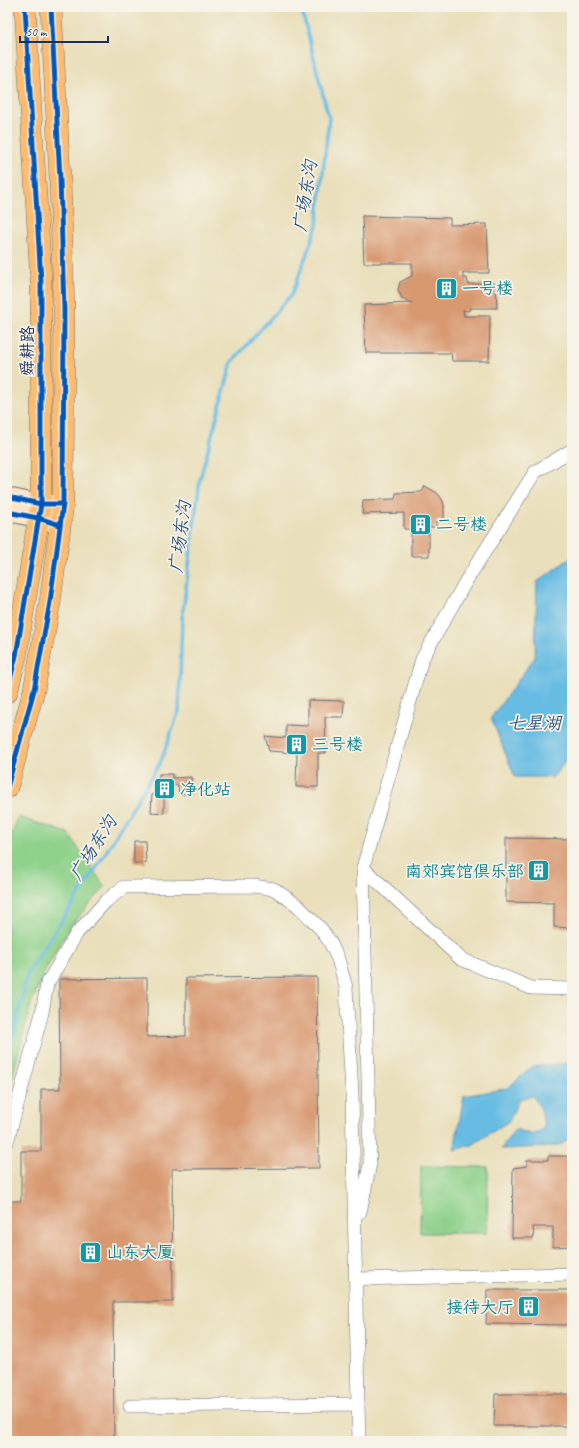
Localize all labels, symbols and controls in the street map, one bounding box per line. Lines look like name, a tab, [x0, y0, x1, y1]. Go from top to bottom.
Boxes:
scale bar	[20, 18, 108, 44]
text: 50 m	[26, 24, 48, 40]
water label: 广场东沟	[289, 157, 322, 233]
building icon: 一号楼	[434, 275, 460, 301]
place label: 一号楼	[462, 278, 513, 299]
street label: 舜耕路	[17, 326, 38, 377]
water label: 广场东沟	[165, 498, 196, 574]
building icon: 二号楼	[407, 511, 433, 537]
place label: 二号楼	[436, 514, 487, 535]
water label: 七星湖	[507, 712, 563, 734]
building icon: 三号楼	[283, 731, 309, 757]
place label: 三号楼	[312, 734, 363, 755]
building icon: 净化站	[152, 776, 178, 802]
place label: 净化站	[180, 779, 231, 800]
water label: 广场东沟	[65, 810, 122, 884]
building icon: 南郊宾馆俱乐部	[526, 858, 552, 884]
place label: 南郊宾馆俱乐部	[405, 861, 524, 882]
building icon: 山东大厦	[77, 1239, 103, 1265]
place label: 山东大厦	[106, 1242, 174, 1263]
building icon: 接待大厅	[516, 1294, 542, 1320]
place label: 接待大厅	[446, 1297, 514, 1318]

